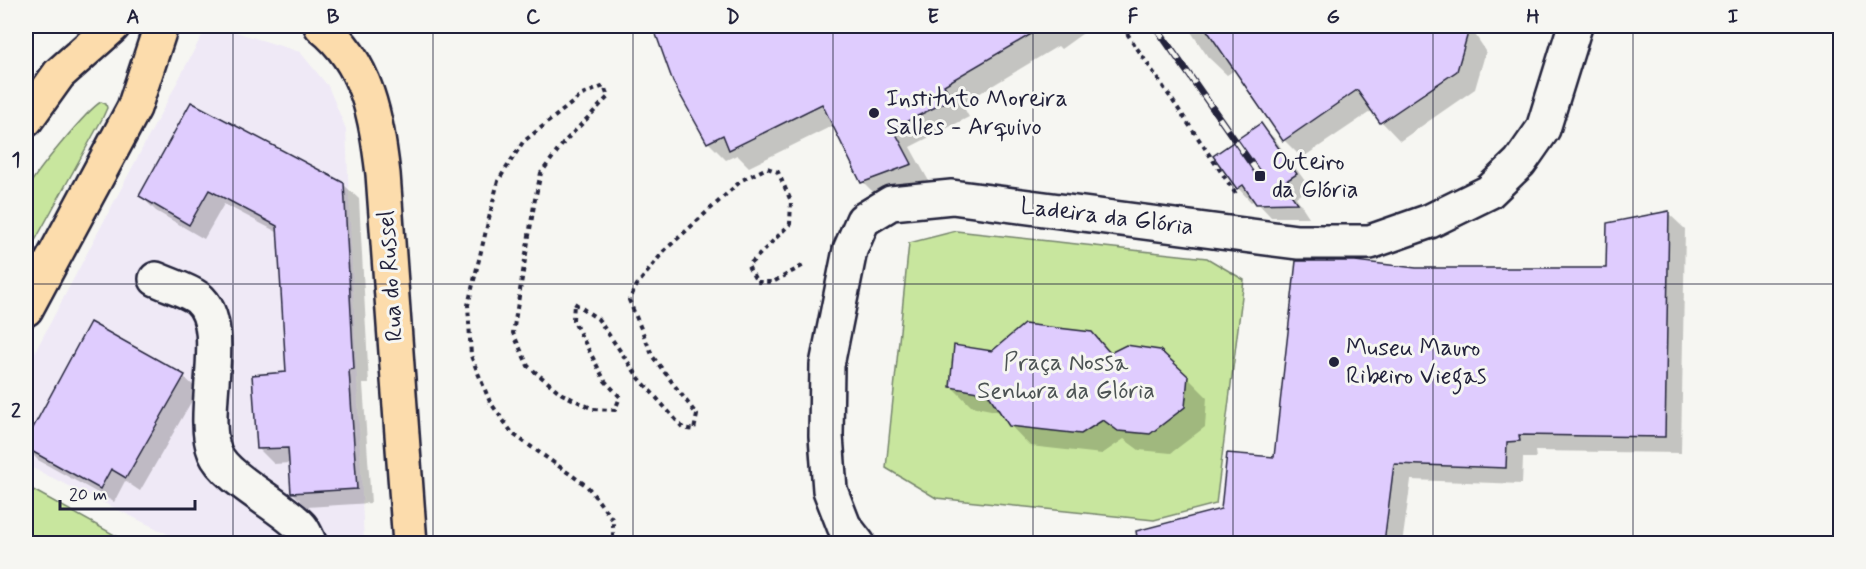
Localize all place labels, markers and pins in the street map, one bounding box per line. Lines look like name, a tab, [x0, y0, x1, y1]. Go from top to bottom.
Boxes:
place label: Instituto Moreira Salles - Arquivo	[886, 84, 1068, 143]
marker: Instituto Moreira Salles - Arquivo	[867, 106, 881, 120]
place label: Outeiro da Glória	[1272, 147, 1359, 206]
marker: Outeiro da Glória	[1253, 169, 1267, 183]
place label: Museu Mauro Ribeiro Viegas	[1346, 333, 1487, 395]
marker: Museu Mauro Ribeiro Viegas	[1327, 355, 1341, 369]

